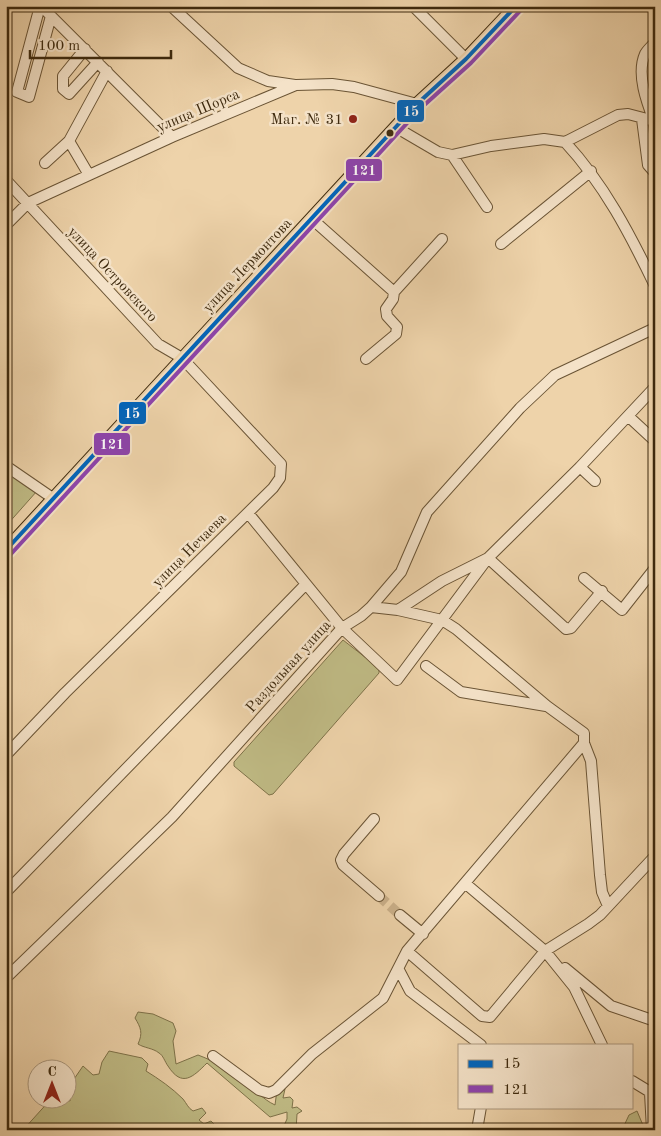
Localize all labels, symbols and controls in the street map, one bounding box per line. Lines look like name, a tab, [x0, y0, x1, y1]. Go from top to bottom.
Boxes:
scale bar	[30, 28, 171, 60]
text: 100 m	[38, 39, 80, 54]
street label: улица Щорса	[155, 87, 243, 136]
line badge: 15	[396, 99, 425, 123]
text: 15	[403, 105, 419, 119]
place label: Маг. № 31	[270, 113, 343, 128]
marker: Маг. № 31	[347, 113, 359, 125]
unlabelled marker	[385, 128, 395, 138]
line badge: 121	[345, 158, 383, 182]
text: 121	[352, 164, 376, 178]
street label: улица Лермонтова	[201, 216, 296, 316]
street label: улица Островского	[64, 225, 160, 325]
line badge: 15	[118, 401, 147, 425]
text: 15	[124, 407, 140, 421]
line badge: 121	[93, 432, 131, 456]
text: 121	[100, 438, 124, 452]
street label: улица Нечаева	[150, 511, 230, 591]
street label: Раздольная улица	[244, 617, 335, 716]
legend	[458, 1044, 634, 1108]
text: 15	[503, 1057, 520, 1072]
north arrow	[28, 1058, 78, 1108]
text: С	[47, 1065, 57, 1079]
text: 121	[503, 1083, 529, 1098]

